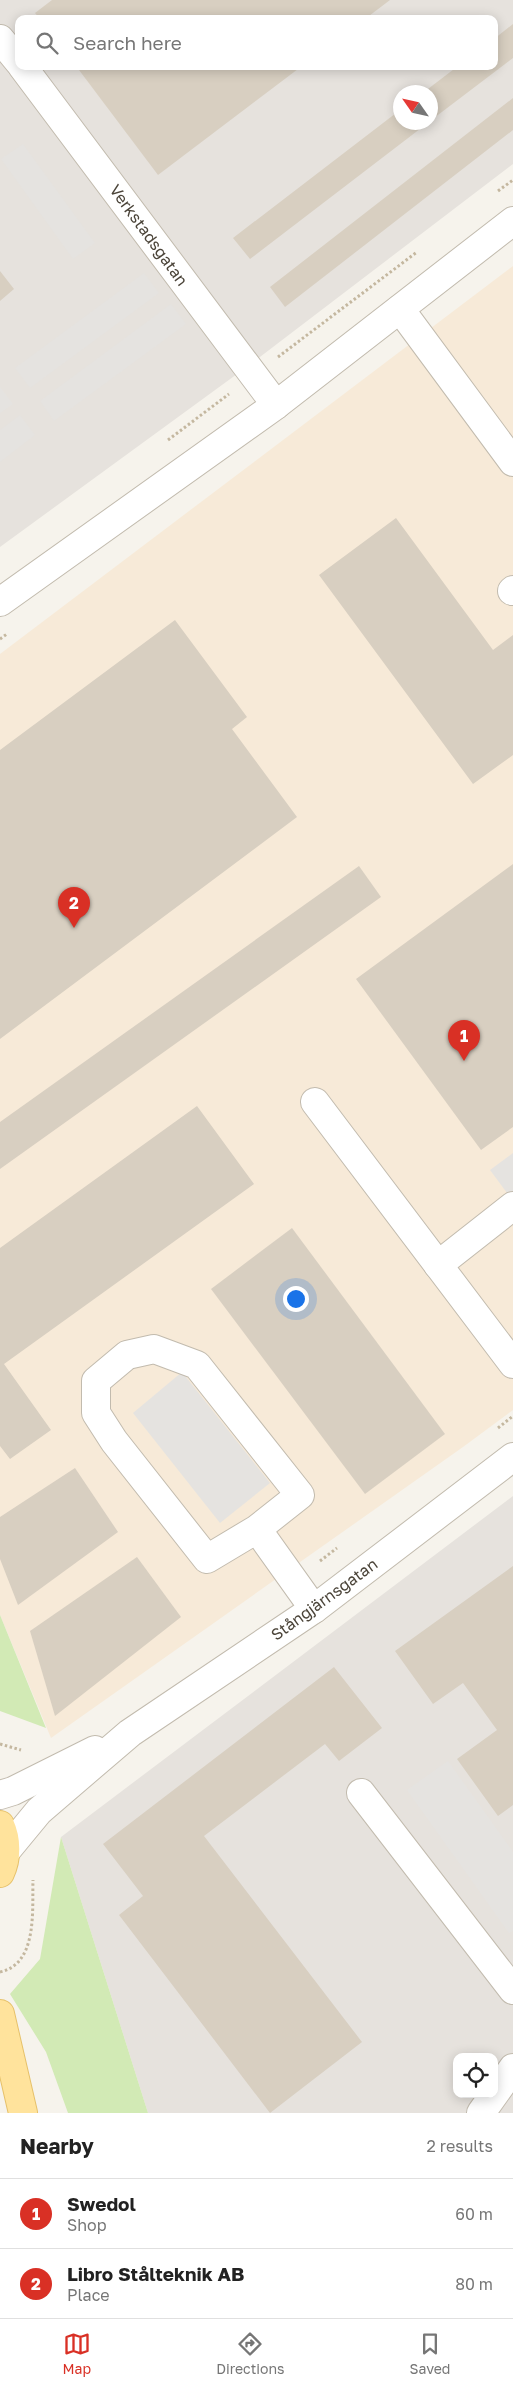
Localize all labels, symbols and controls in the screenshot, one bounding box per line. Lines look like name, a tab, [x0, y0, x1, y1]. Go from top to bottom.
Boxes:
search box	[15, 15, 498, 70]
icon: search	[33, 29, 61, 57]
text: Search here	[73, 31, 182, 54]
north arrow	[393, 85, 438, 130]
street label: Verkstadsgatan	[105, 180, 193, 290]
pin: 2	[58, 887, 90, 928]
pin: 1	[448, 1020, 480, 1061]
your location	[283, 1286, 309, 1312]
street label: Stångjärnsgatan	[267, 1554, 381, 1644]
map controls	[453, 2053, 498, 2098]
button: locate	[453, 2053, 498, 2098]
text: Nearby	[20, 2133, 94, 2159]
text: 2 results	[427, 2136, 493, 2156]
text: Swedol	[67, 2192, 136, 2215]
text: 1	[32, 2204, 40, 2224]
text: 60 m	[455, 2204, 493, 2224]
text: Shop	[67, 2215, 107, 2235]
text: Libro Stålteknik AB	[67, 2262, 244, 2285]
text: 2	[31, 2274, 41, 2294]
text: 80 m	[455, 2274, 493, 2294]
text: Place	[67, 2285, 110, 2305]
tab: Map	[63, 2330, 91, 2377]
tab: Directions	[216, 2330, 285, 2377]
tab: Saved	[410, 2330, 450, 2377]

